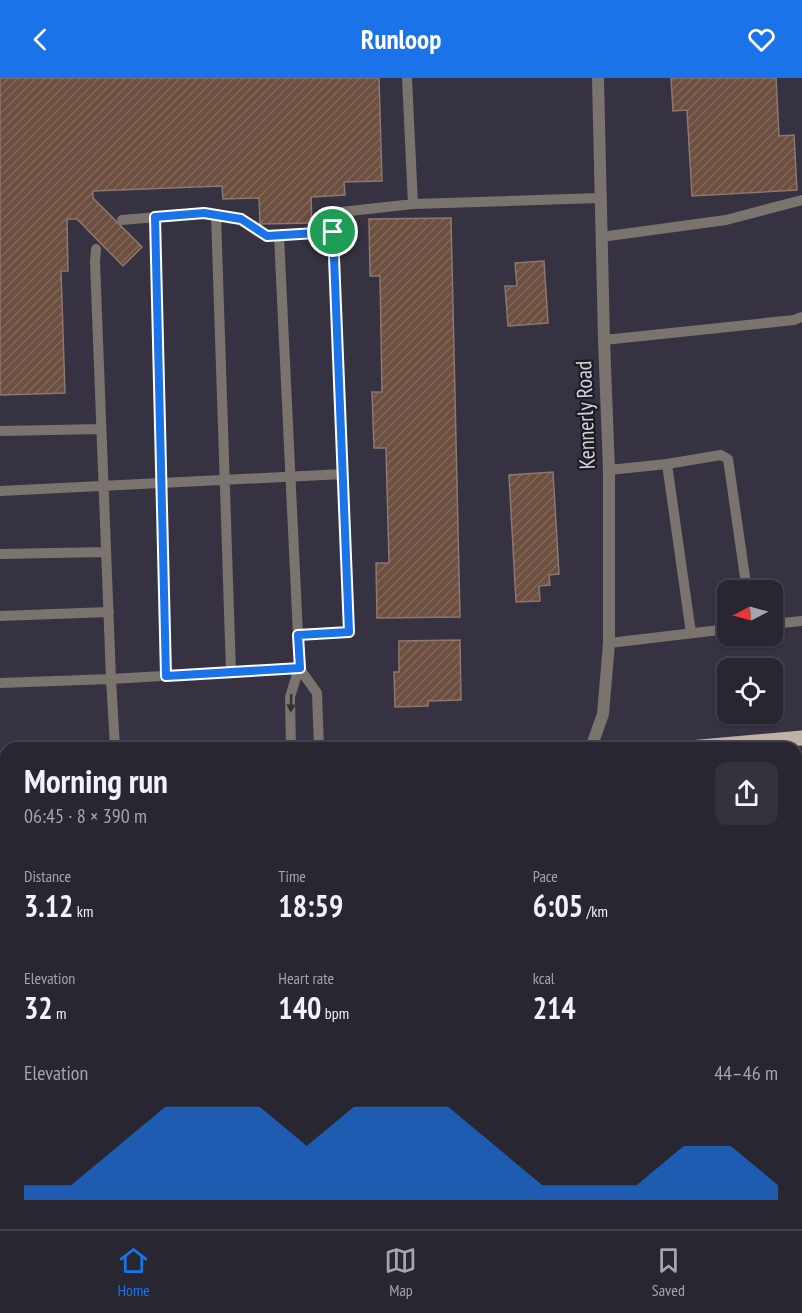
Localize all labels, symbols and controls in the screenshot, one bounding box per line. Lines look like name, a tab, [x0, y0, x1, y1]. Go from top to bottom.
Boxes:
text: Runloop	[361, 22, 441, 56]
icon: back	[24, 23, 57, 56]
icon: heart	[745, 23, 778, 56]
pin	[307, 206, 358, 257]
icon: arrive	[316, 215, 349, 248]
street label: Kennerly Road	[569, 360, 601, 470]
north arrow	[717, 580, 783, 646]
map controls	[717, 580, 783, 724]
button: locate	[717, 658, 783, 724]
one-way arrow	[287, 694, 296, 713]
text: Morning run	[24, 759, 168, 802]
button: share	[715, 762, 778, 825]
text: 06:45 · 8 × 390 m	[24, 803, 147, 829]
text: Distance	[24, 866, 71, 886]
text: Time	[278, 866, 306, 886]
text: Pace	[533, 866, 558, 886]
text: 3.12	[24, 886, 73, 925]
text: 18:59	[278, 886, 343, 925]
text: 6:05	[533, 886, 583, 925]
text: km	[73, 901, 93, 921]
text: /km	[583, 901, 608, 921]
text: Elevation	[24, 968, 75, 988]
text: Heart rate	[278, 968, 334, 988]
text: kcal	[533, 968, 555, 988]
text: 32	[24, 988, 53, 1027]
text: 140	[278, 988, 321, 1027]
text: 214	[533, 988, 576, 1027]
text: m	[53, 1003, 67, 1023]
text: bpm	[321, 1003, 349, 1023]
text: Elevation	[24, 1060, 88, 1086]
text: 44–46 m	[714, 1060, 778, 1086]
tab: Home	[117, 1244, 150, 1300]
tab: Map	[384, 1244, 417, 1300]
tab: Saved	[652, 1244, 685, 1300]

